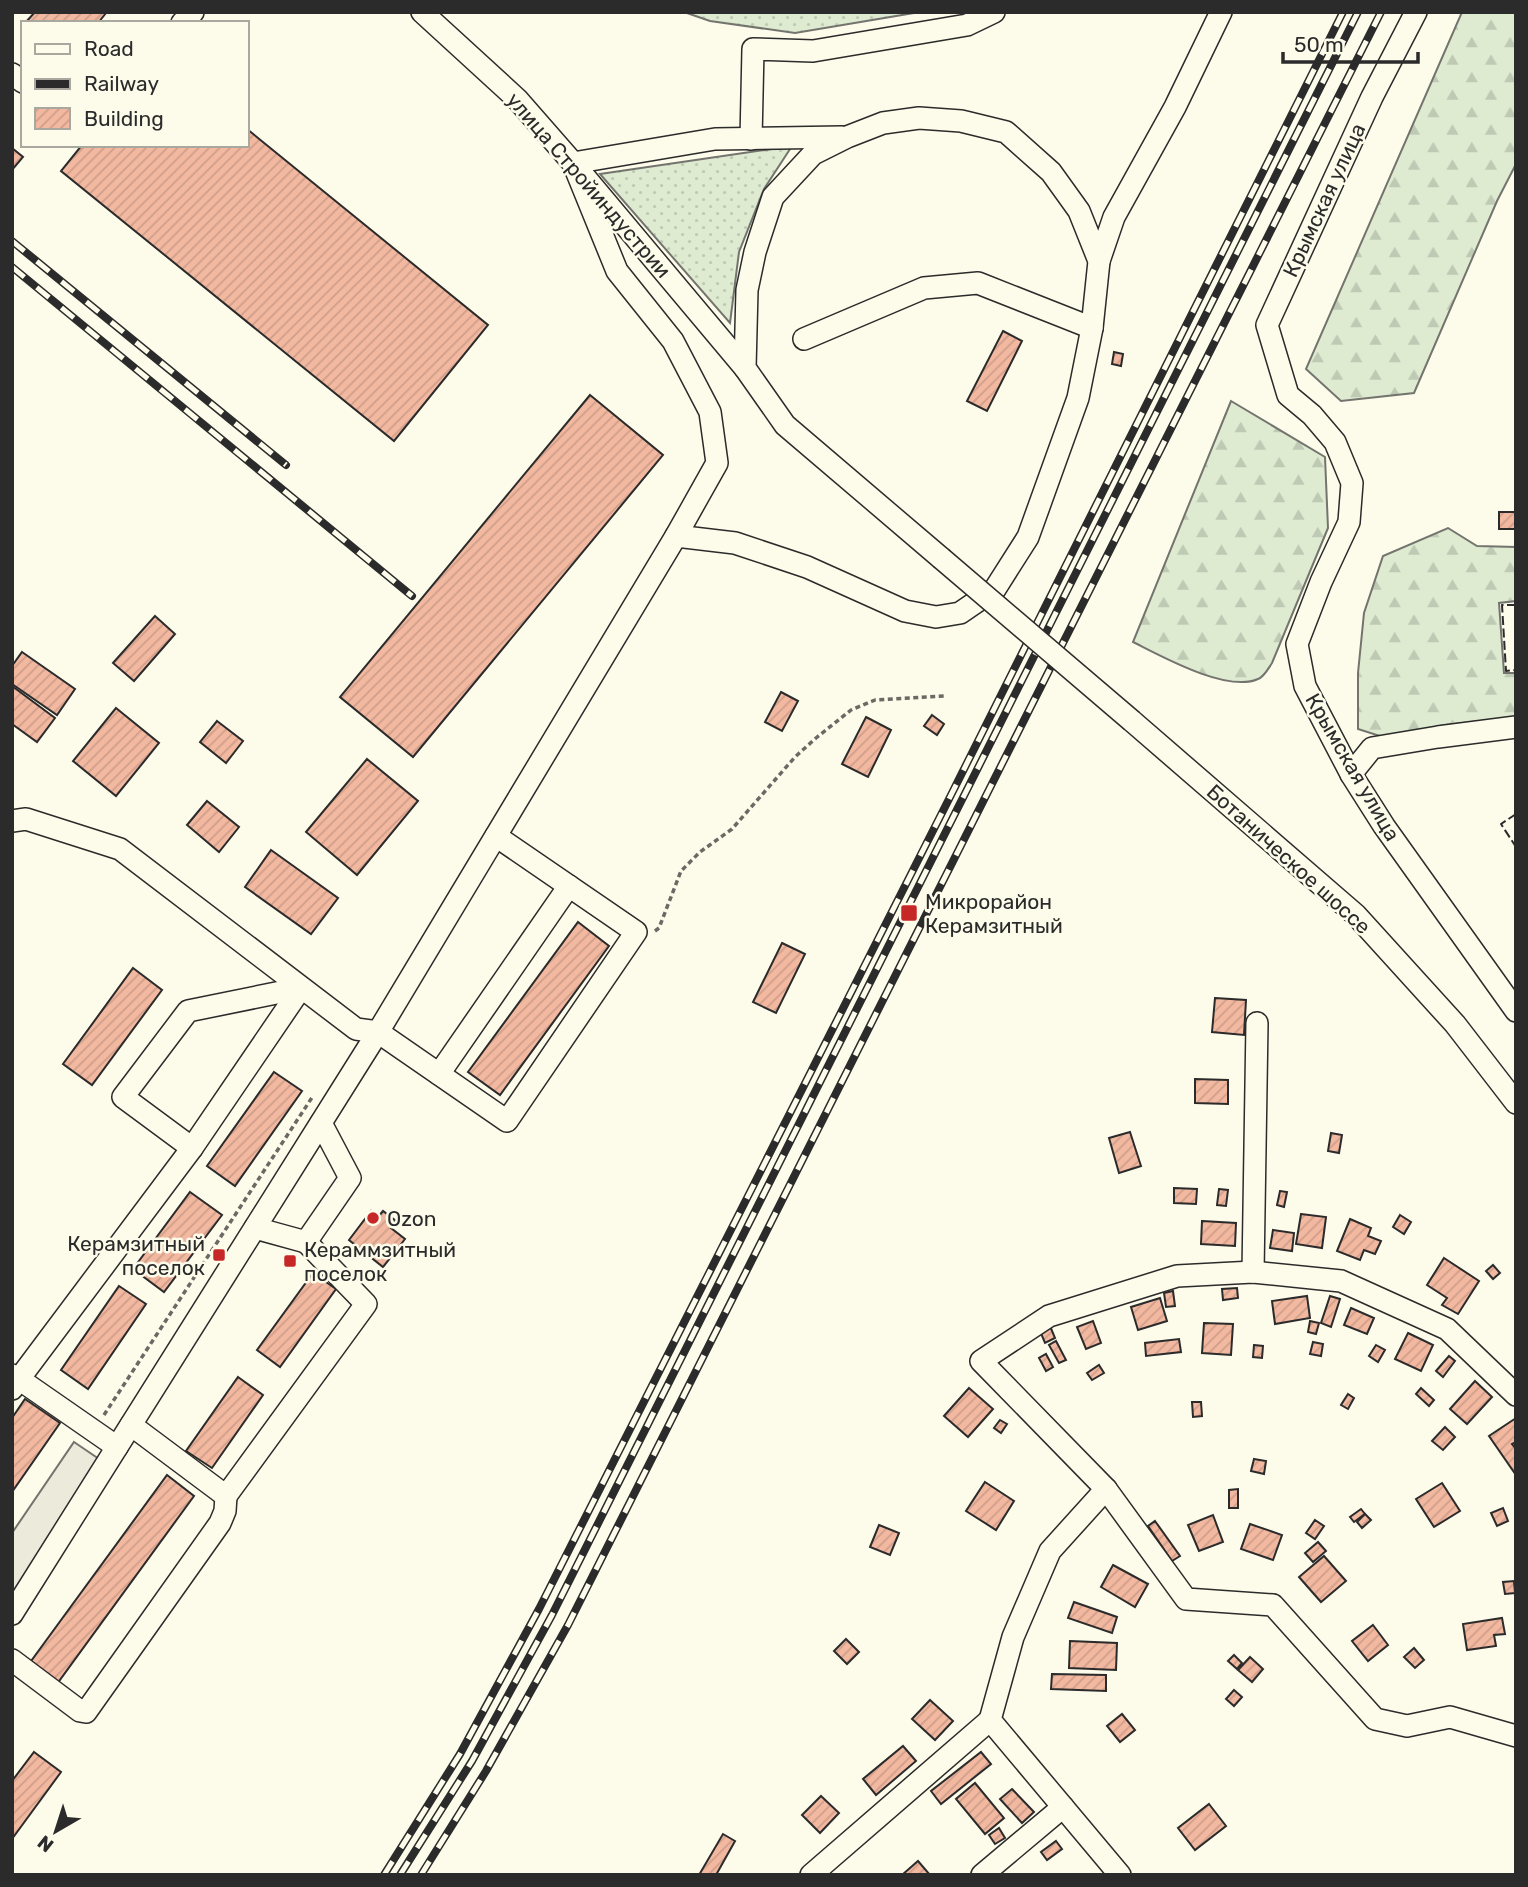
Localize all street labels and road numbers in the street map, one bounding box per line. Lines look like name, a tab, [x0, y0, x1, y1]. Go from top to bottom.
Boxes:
street label: улица Стройиндустрии	[502, 87, 676, 283]
street label: Крымская улица	[1277, 119, 1371, 281]
street label: Крымская улица	[1301, 689, 1405, 845]
street label: Ботаническое шоссе	[1202, 779, 1376, 939]

